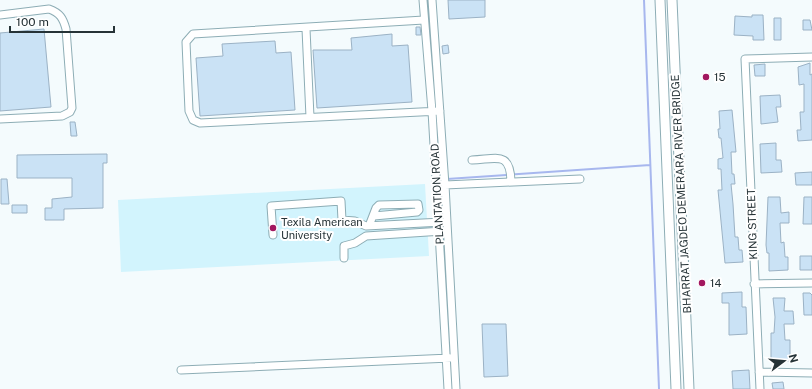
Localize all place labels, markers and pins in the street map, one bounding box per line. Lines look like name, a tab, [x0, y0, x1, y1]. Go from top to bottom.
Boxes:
place label: 15	[714, 71, 726, 83]
marker: 15	[701, 72, 711, 82]
place label: Texila American University	[281, 216, 363, 241]
marker: Texila American University	[268, 223, 278, 233]
place label: 14	[710, 277, 721, 289]
marker: 14	[697, 278, 707, 288]

